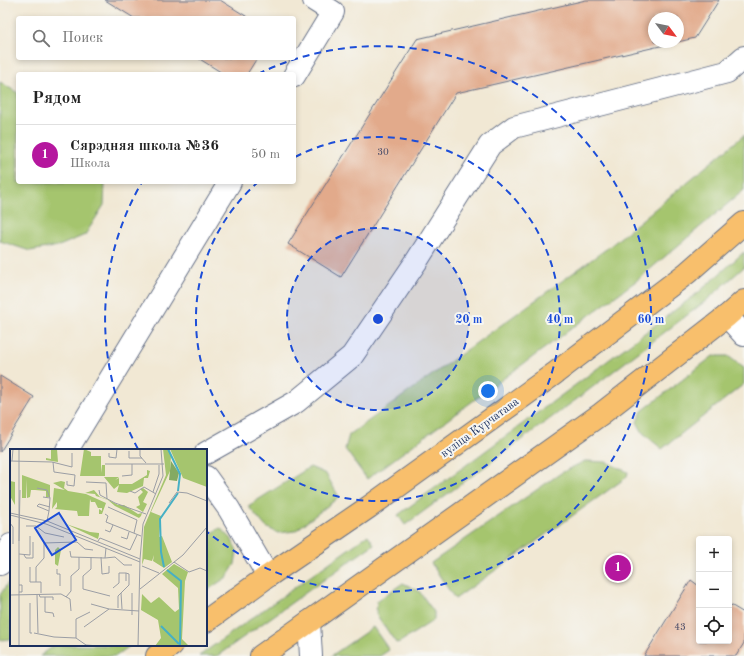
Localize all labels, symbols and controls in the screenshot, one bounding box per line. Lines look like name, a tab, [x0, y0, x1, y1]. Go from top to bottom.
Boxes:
north arrow	[648, 12, 684, 48]
search box	[16, 16, 296, 60]
icon: search	[30, 27, 52, 49]
text: Поиск	[62, 31, 103, 46]
text: Рядом	[32, 90, 81, 107]
text: Сярэдняя школа №36	[70, 139, 219, 154]
house number: 30	[377, 147, 389, 157]
text: 1	[41, 148, 49, 161]
text: 50 m	[251, 148, 280, 161]
text: Школа	[70, 157, 110, 170]
centre of rings	[371, 312, 385, 326]
text: 20 m	[456, 314, 483, 326]
text: 40 m	[547, 314, 574, 326]
text: 60 m	[638, 314, 665, 326]
your location	[478, 381, 498, 401]
street label: вуліца Курчатава	[438, 395, 521, 460]
inset map	[10, 449, 207, 646]
map controls	[696, 536, 732, 644]
button: +	[696, 536, 732, 572]
pin: 1	[605, 553, 631, 583]
button: −	[696, 572, 732, 608]
button: locate	[696, 608, 732, 644]
house number: 43	[674, 622, 686, 632]

